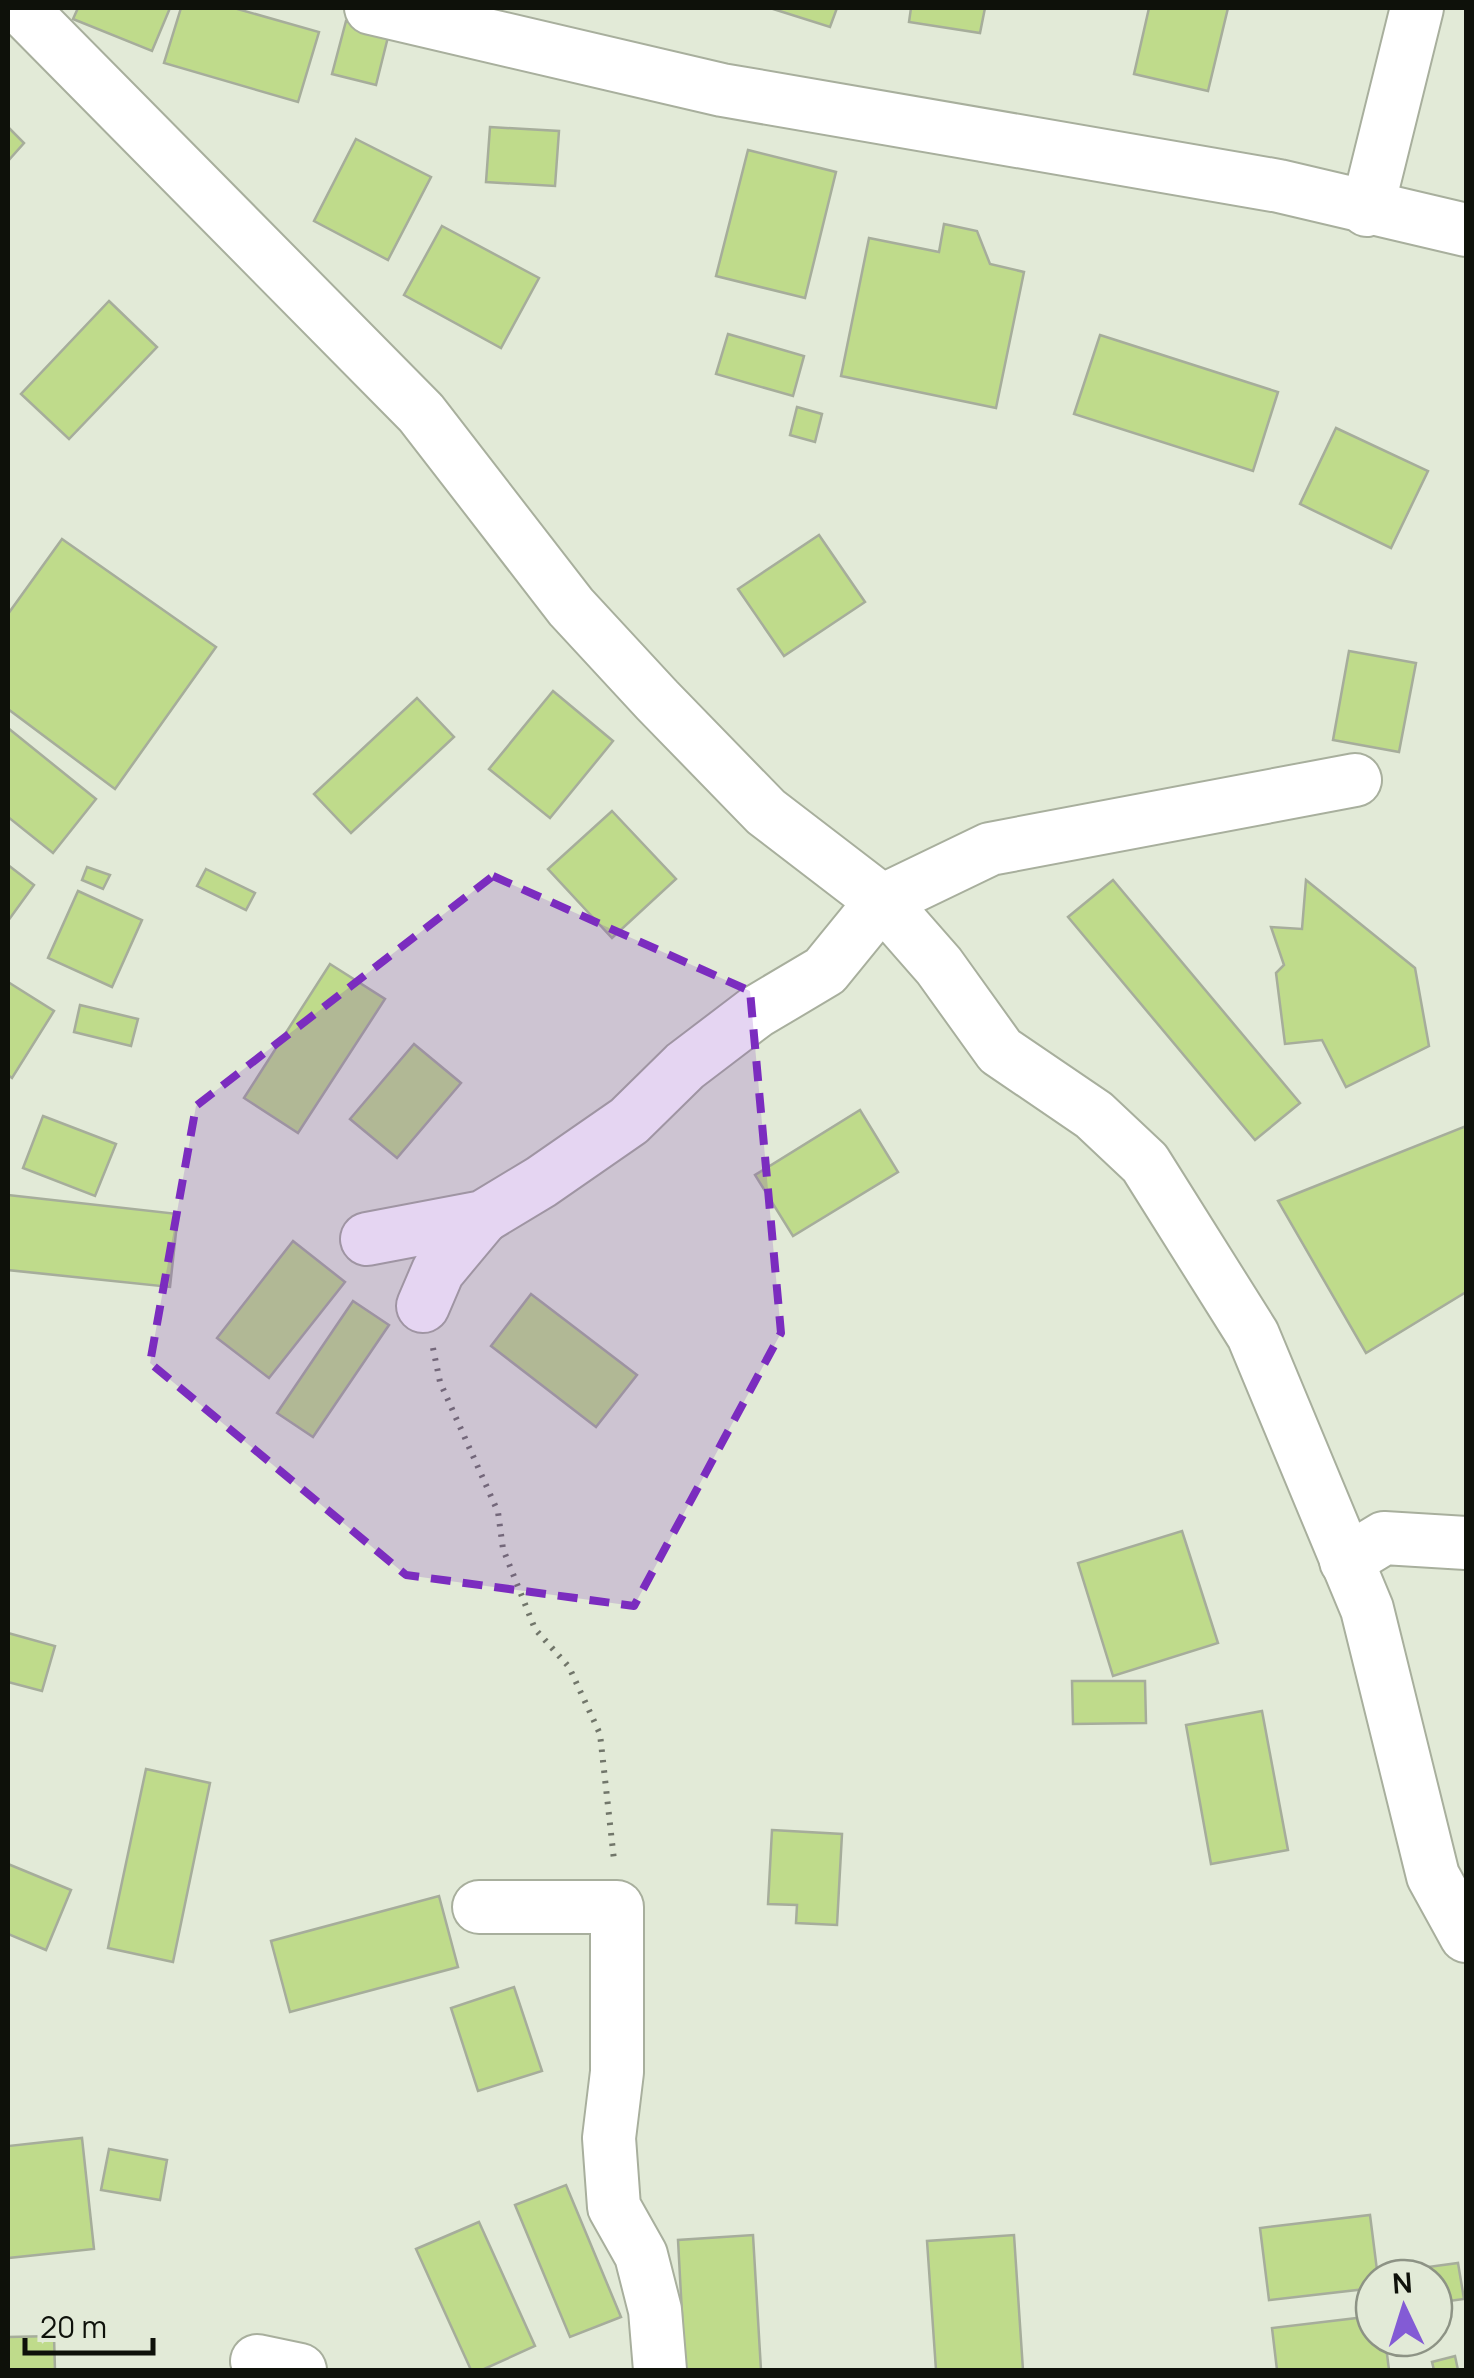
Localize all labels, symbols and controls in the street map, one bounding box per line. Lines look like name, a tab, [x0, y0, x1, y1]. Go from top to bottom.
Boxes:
north arrow	[1354, 2258, 1454, 2358]
text: N	[1391, 2262, 1414, 2302]
scale bar	[25, 2293, 152, 2355]
text: 20 m	[40, 2306, 107, 2347]

